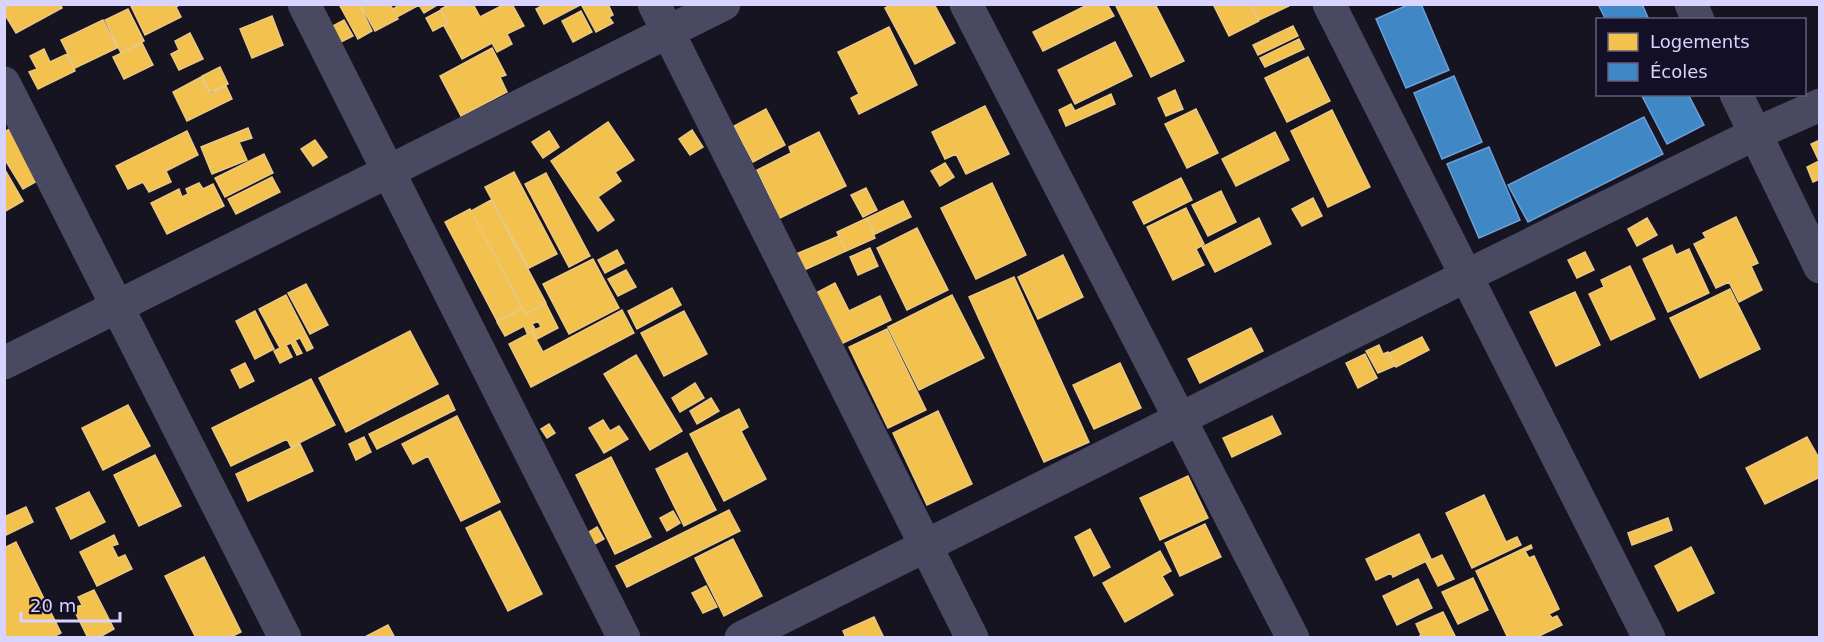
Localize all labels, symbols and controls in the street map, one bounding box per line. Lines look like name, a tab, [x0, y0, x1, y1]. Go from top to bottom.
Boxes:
legend	[1596, 18, 1806, 96]
text: Logements	[1650, 31, 1750, 52]
text: Écoles	[1650, 61, 1708, 82]
scale bar	[21, 585, 120, 623]
text: 20 m	[30, 595, 76, 616]

